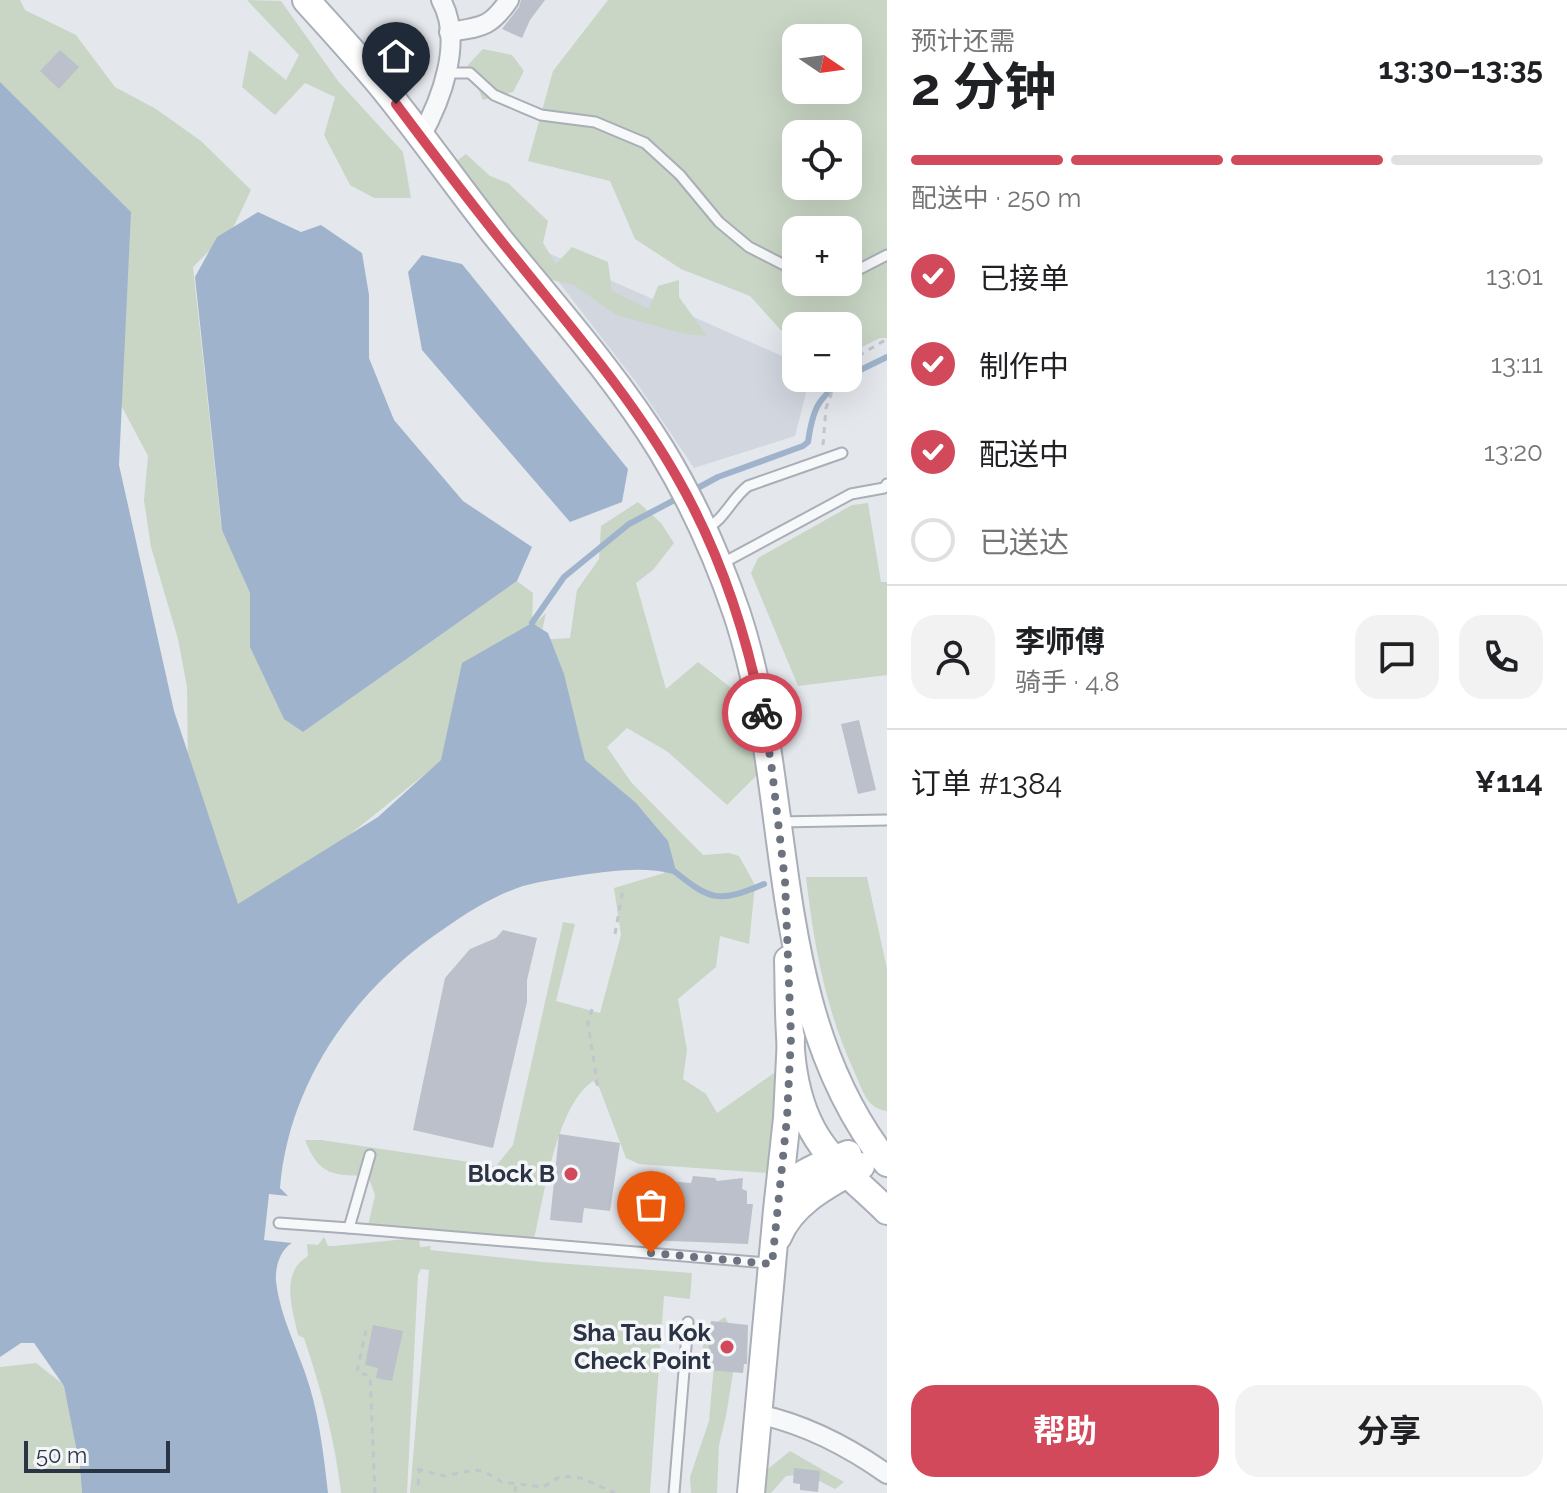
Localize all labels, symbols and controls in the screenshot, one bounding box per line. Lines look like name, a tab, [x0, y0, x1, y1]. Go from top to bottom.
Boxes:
pin	[362, 22, 430, 104]
north arrow	[782, 24, 862, 104]
map controls	[782, 24, 862, 392]
text: 预计还需	[911, 26, 1015, 56]
icon: home	[374, 34, 418, 78]
text: 13:30–13:35	[1378, 51, 1543, 86]
text: 2 分钟	[911, 56, 1057, 117]
button: locate	[782, 120, 862, 200]
text: 配送中 · 250 m	[911, 183, 1081, 213]
button: +	[782, 216, 862, 296]
icon: check	[911, 254, 955, 298]
text: 已接单	[979, 261, 1069, 296]
text: 13:01	[1486, 261, 1543, 291]
button: −	[782, 312, 862, 392]
icon: check	[911, 342, 955, 386]
text: 制作中	[979, 349, 1069, 384]
text: 13:11	[1491, 349, 1543, 379]
icon: check	[911, 430, 955, 474]
text: 配送中	[979, 437, 1069, 472]
text: 13:20	[1484, 437, 1543, 467]
text: 已送达	[979, 525, 1069, 560]
button: person	[911, 615, 995, 699]
button: chat	[1355, 615, 1439, 699]
button: phone	[1459, 615, 1543, 699]
text: 李师傅	[1015, 624, 1105, 659]
text: 骑手 · 4.8	[1015, 667, 1120, 697]
courier	[722, 673, 802, 753]
icon: bike	[740, 691, 784, 735]
text: ¥114	[1475, 764, 1543, 799]
text: 订单 #1384	[911, 766, 1062, 801]
place label: Block B	[468, 1159, 555, 1188]
marker: Block B	[562, 1165, 580, 1183]
pin	[617, 1171, 685, 1253]
icon: bag	[629, 1183, 673, 1227]
place label: Sha Tau Kok Check Point	[573, 1318, 712, 1375]
marker: Sha Tau Kok Check Point	[718, 1338, 736, 1356]
button: 帮助	[911, 1385, 1219, 1477]
button: 分享	[1235, 1385, 1543, 1477]
scale bar	[24, 1437, 170, 1473]
text: 50 m	[36, 1442, 87, 1468]

